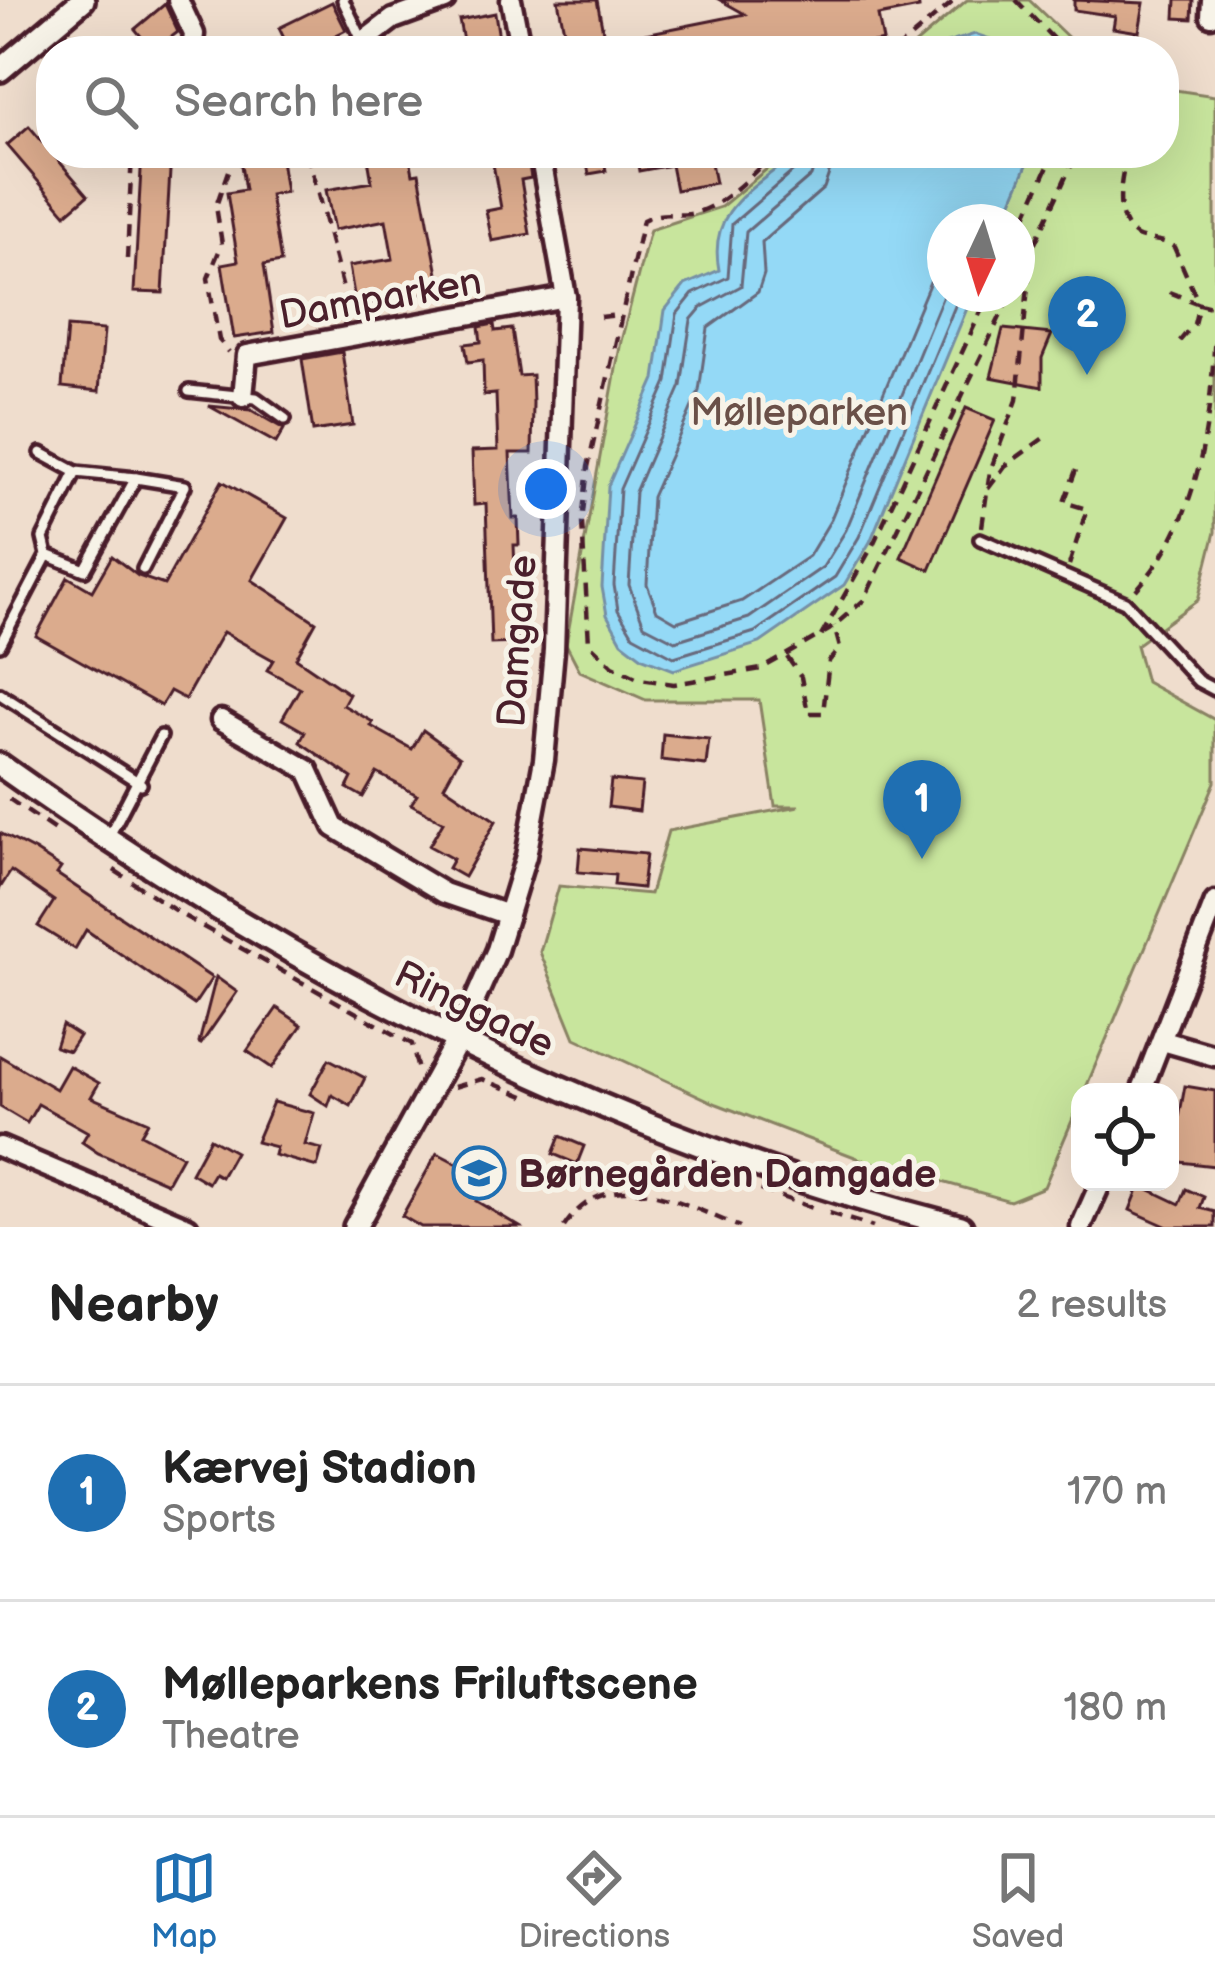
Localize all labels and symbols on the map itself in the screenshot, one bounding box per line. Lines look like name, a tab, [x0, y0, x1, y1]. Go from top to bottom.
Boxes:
north arrow	[927, 204, 1035, 312]
street label: Damparken	[276, 259, 485, 340]
pin: 2	[1048, 276, 1126, 375]
park label: Mølleparken	[690, 390, 908, 437]
your location	[516, 459, 576, 519]
street label: Damgade	[489, 554, 548, 729]
pin: 1	[883, 760, 961, 859]
street label: Ringgade	[387, 952, 561, 1069]
school or university icon: Børnegården Damgade	[451, 1145, 507, 1201]
place label: Børnegården Damgade	[518, 1152, 936, 1199]

